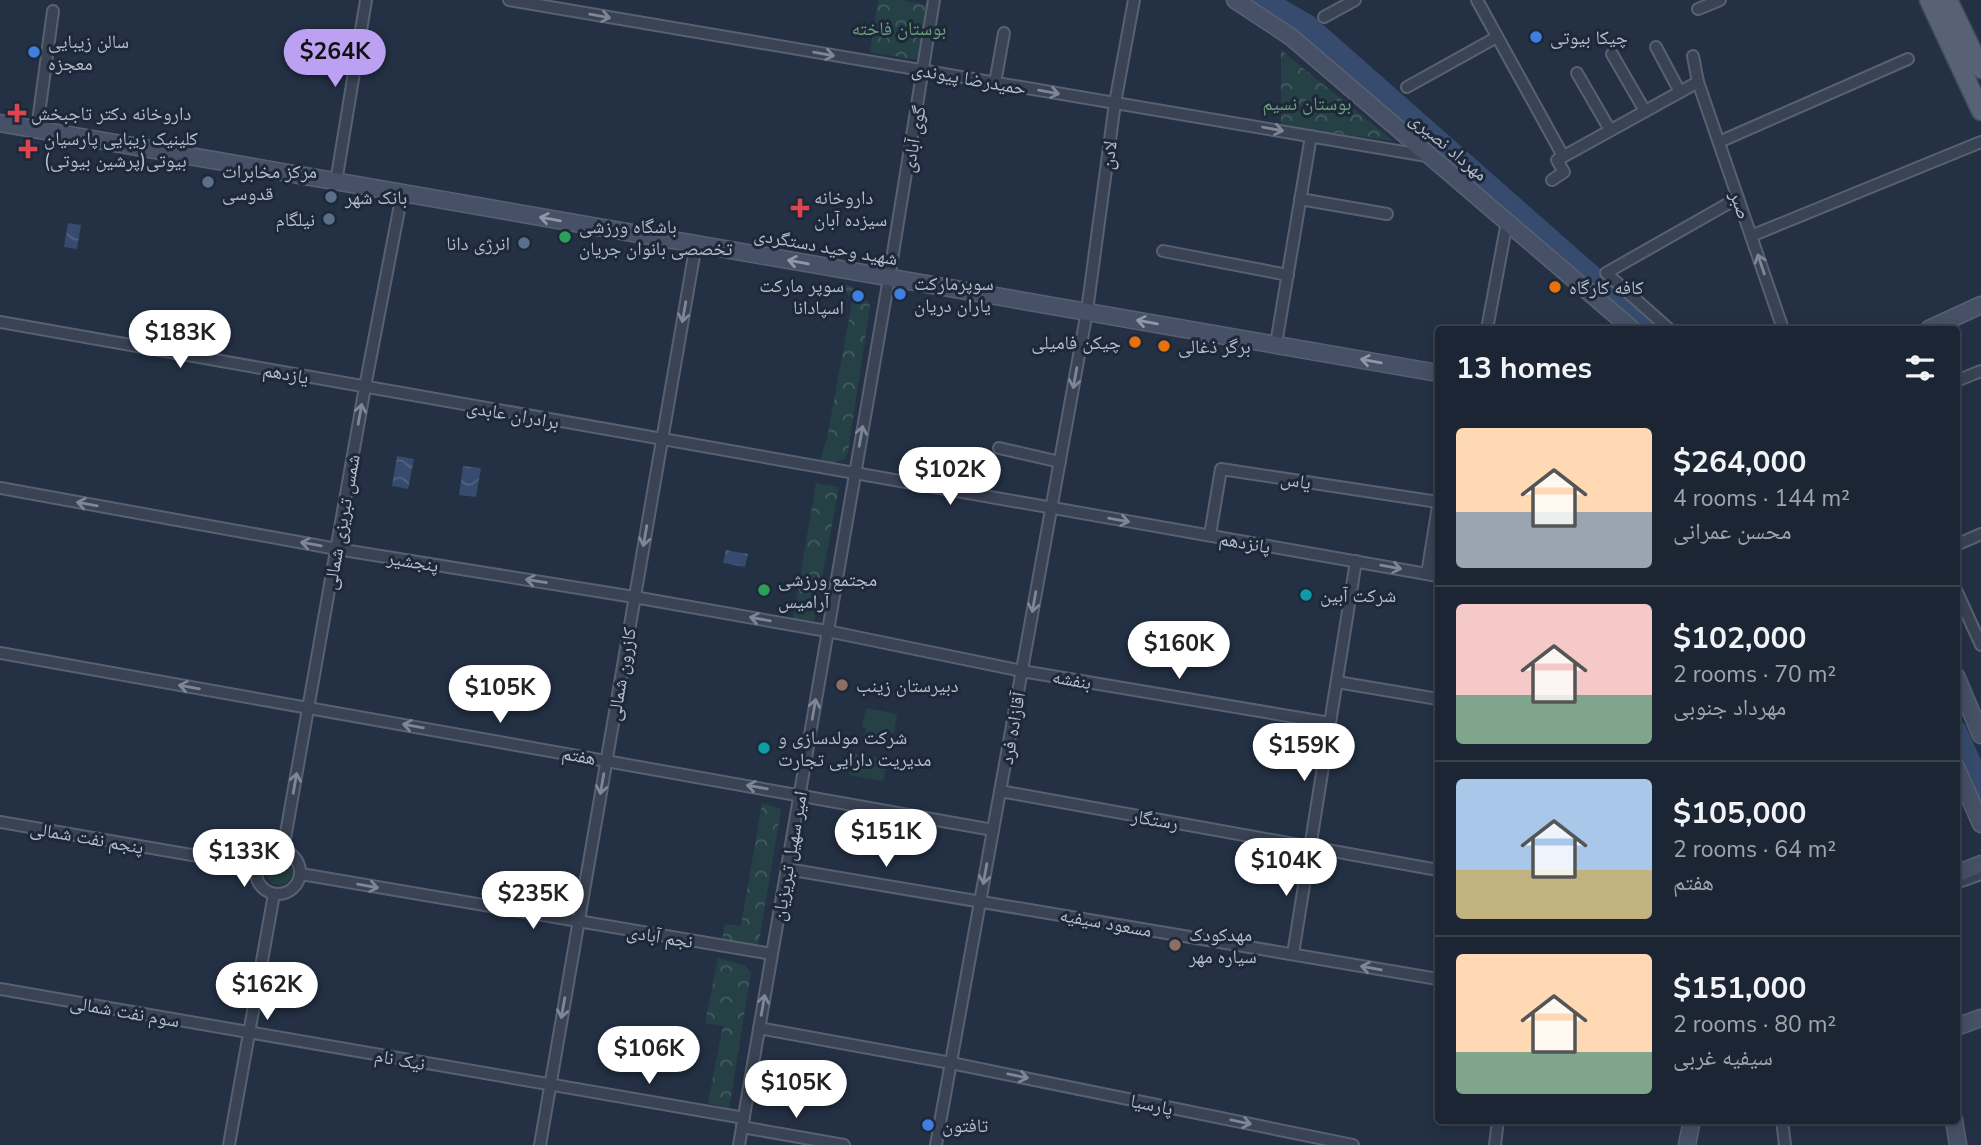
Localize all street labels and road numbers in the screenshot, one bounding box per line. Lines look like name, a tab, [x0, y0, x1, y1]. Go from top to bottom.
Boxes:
street label: حمیدرضا پیوندی	[909, 56, 1028, 102]
street label: گوی آبادی	[895, 104, 933, 175]
street label: مهرداد نصیری	[1404, 106, 1493, 187]
street label: لادن	[1094, 139, 1124, 171]
street label: صبر	[1723, 187, 1757, 223]
street label: شهید وحید دستگردی	[752, 222, 900, 272]
street label: یازدهم	[261, 357, 311, 391]
street label: برادران عابدی	[465, 394, 561, 436]
street label: شمس تبریزی شمالی	[317, 452, 367, 592]
street label: یاس	[1279, 466, 1313, 496]
street label: پانزدهم	[1217, 526, 1273, 560]
street label: پنجشیر	[384, 545, 440, 579]
street label: کازرون شمالی	[601, 625, 643, 723]
street label: بنفشه	[1050, 664, 1093, 696]
street label: آقازاده فرد	[994, 689, 1032, 766]
street label: هفتم	[560, 740, 598, 772]
street label: امیر سهیل تبریزیان	[766, 789, 814, 923]
street label: رستگار	[1128, 803, 1180, 837]
street label: پنجم نفت شمالی	[28, 815, 146, 861]
street label: مسعود سیفیه	[1058, 902, 1154, 944]
street label: نجم آبادی	[625, 919, 695, 955]
street label: سوم نفت شمالی	[68, 990, 182, 1034]
street label: نیک نام	[372, 1043, 427, 1077]
street label: پارسیا	[1128, 1088, 1175, 1122]

